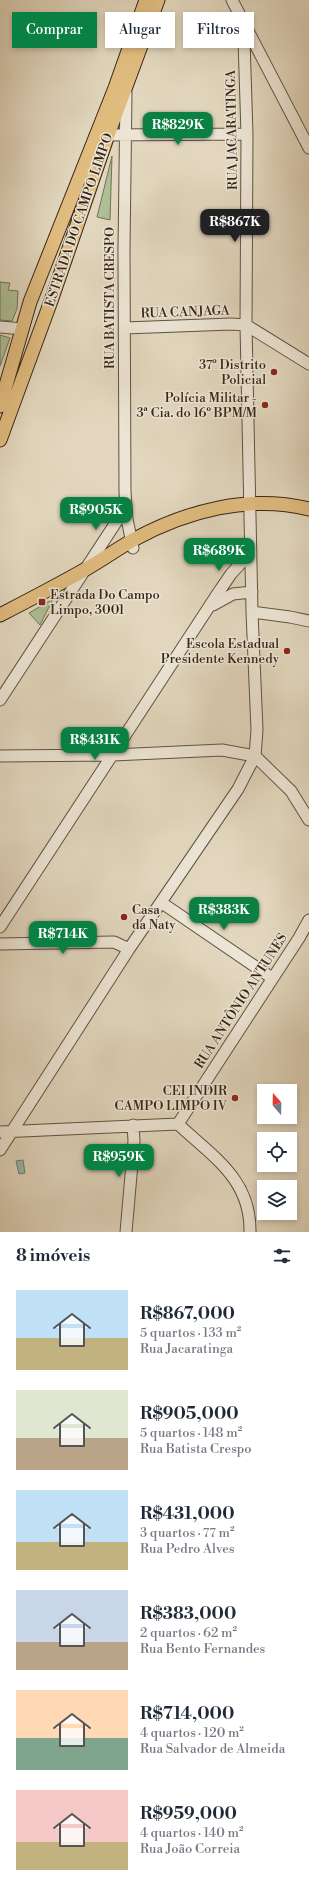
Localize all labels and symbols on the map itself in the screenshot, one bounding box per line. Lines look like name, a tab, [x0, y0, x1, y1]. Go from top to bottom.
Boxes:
street label: RUA JACARATINGA	[223, 69, 241, 190]
pin: R$829K	[145, 112, 211, 146]
street label: ESTRADA DO CAMPO LIMPO	[42, 131, 116, 309]
pin: R$867K	[202, 209, 268, 243]
street label: RUA BATISTA CRESPO	[102, 227, 118, 369]
street label: RUA CANJAGA	[140, 302, 231, 322]
place label: 37º Distrito Policial	[199, 357, 266, 388]
marker: 37º Distrito Policial	[269, 367, 279, 377]
place label: Polícia Militar - 3ª Cia. do 16º BPM/M	[136, 390, 258, 421]
marker: Polícia Militar - 3ª Cia. do 16º BPM/M	[260, 400, 270, 410]
pin: R$905K	[63, 497, 129, 531]
pin: R$689K	[186, 538, 252, 572]
place label: Estrada Do Campo Limpo, 3001	[50, 587, 160, 618]
marker: Estrada Do Campo Limpo, 3001	[37, 597, 47, 607]
place label: Escola Estadual Presidente Kennedy	[161, 636, 280, 667]
marker: Escola Estadual Presidente Kennedy	[282, 646, 292, 656]
pin: R$431K	[62, 727, 128, 761]
pin: R$383K	[191, 897, 257, 931]
place label: Casa da Naty	[132, 902, 176, 933]
marker: Casa da Naty	[119, 912, 129, 922]
pin: R$714K	[30, 921, 96, 955]
street label: RUA ANTÔNIO ANTUNES	[190, 930, 291, 1072]
place label: CEI INDIR CAMPO LIMPO IV	[115, 1083, 228, 1114]
north arrow	[257, 1084, 297, 1124]
marker: CEI INDIR CAMPO LIMPO IV	[230, 1093, 240, 1103]
pin: R$959K	[86, 1144, 152, 1178]

